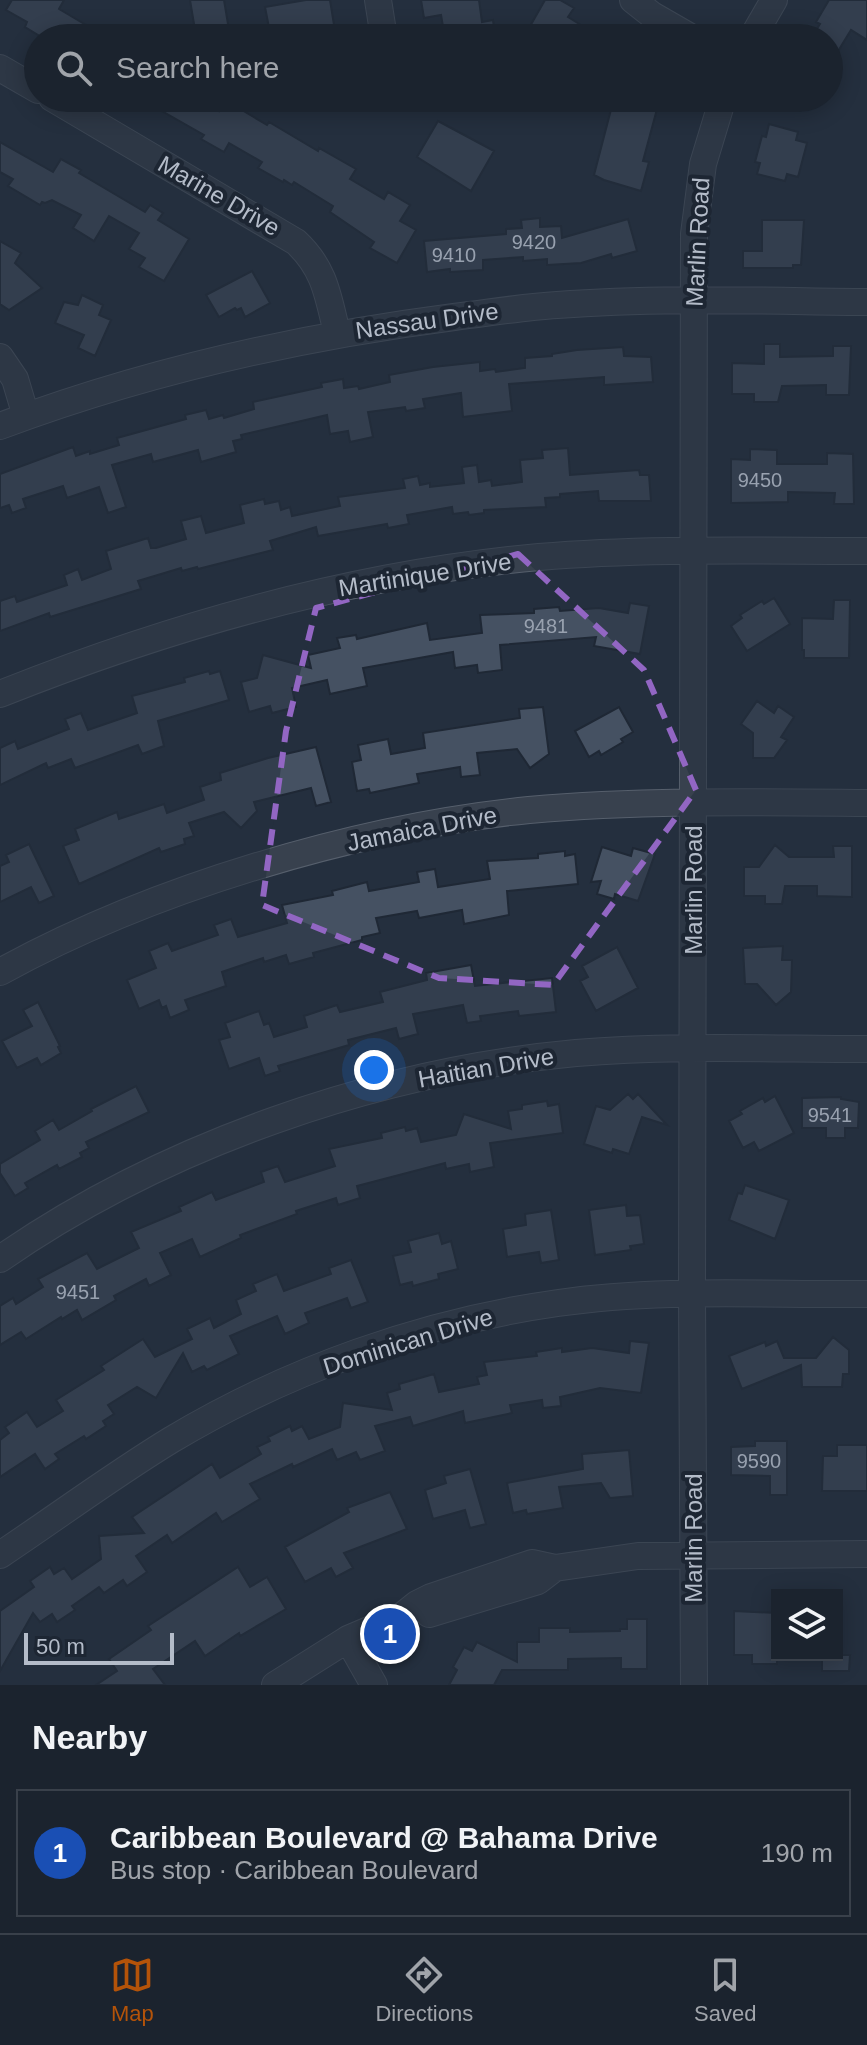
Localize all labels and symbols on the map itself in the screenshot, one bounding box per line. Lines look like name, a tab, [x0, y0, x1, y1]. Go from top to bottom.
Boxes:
street label: Marine Drive	[154, 150, 285, 241]
street label: Marlin Road	[681, 177, 714, 307]
house number: 9420	[512, 231, 556, 253]
house number: 9410	[432, 244, 476, 266]
street label: Nassau Drive	[354, 297, 500, 344]
house number: 9450	[738, 469, 782, 491]
street label: Martinique Drive	[337, 548, 513, 602]
house number: 9481	[524, 615, 568, 637]
street label: Jamaica Drive	[345, 801, 499, 856]
street label: Marlin Road	[680, 825, 707, 955]
street label: Haitian Drive	[416, 1042, 556, 1093]
your location	[354, 1050, 394, 1090]
house number: 9541	[808, 1104, 852, 1126]
house number: 9451	[56, 1281, 100, 1303]
street label: Dominican Drive	[320, 1303, 496, 1380]
house number: 9590	[737, 1450, 781, 1472]
street label: Marlin Road	[680, 1473, 707, 1603]
pin: 1	[364, 1604, 416, 1664]
scale bar	[24, 1629, 174, 1665]

